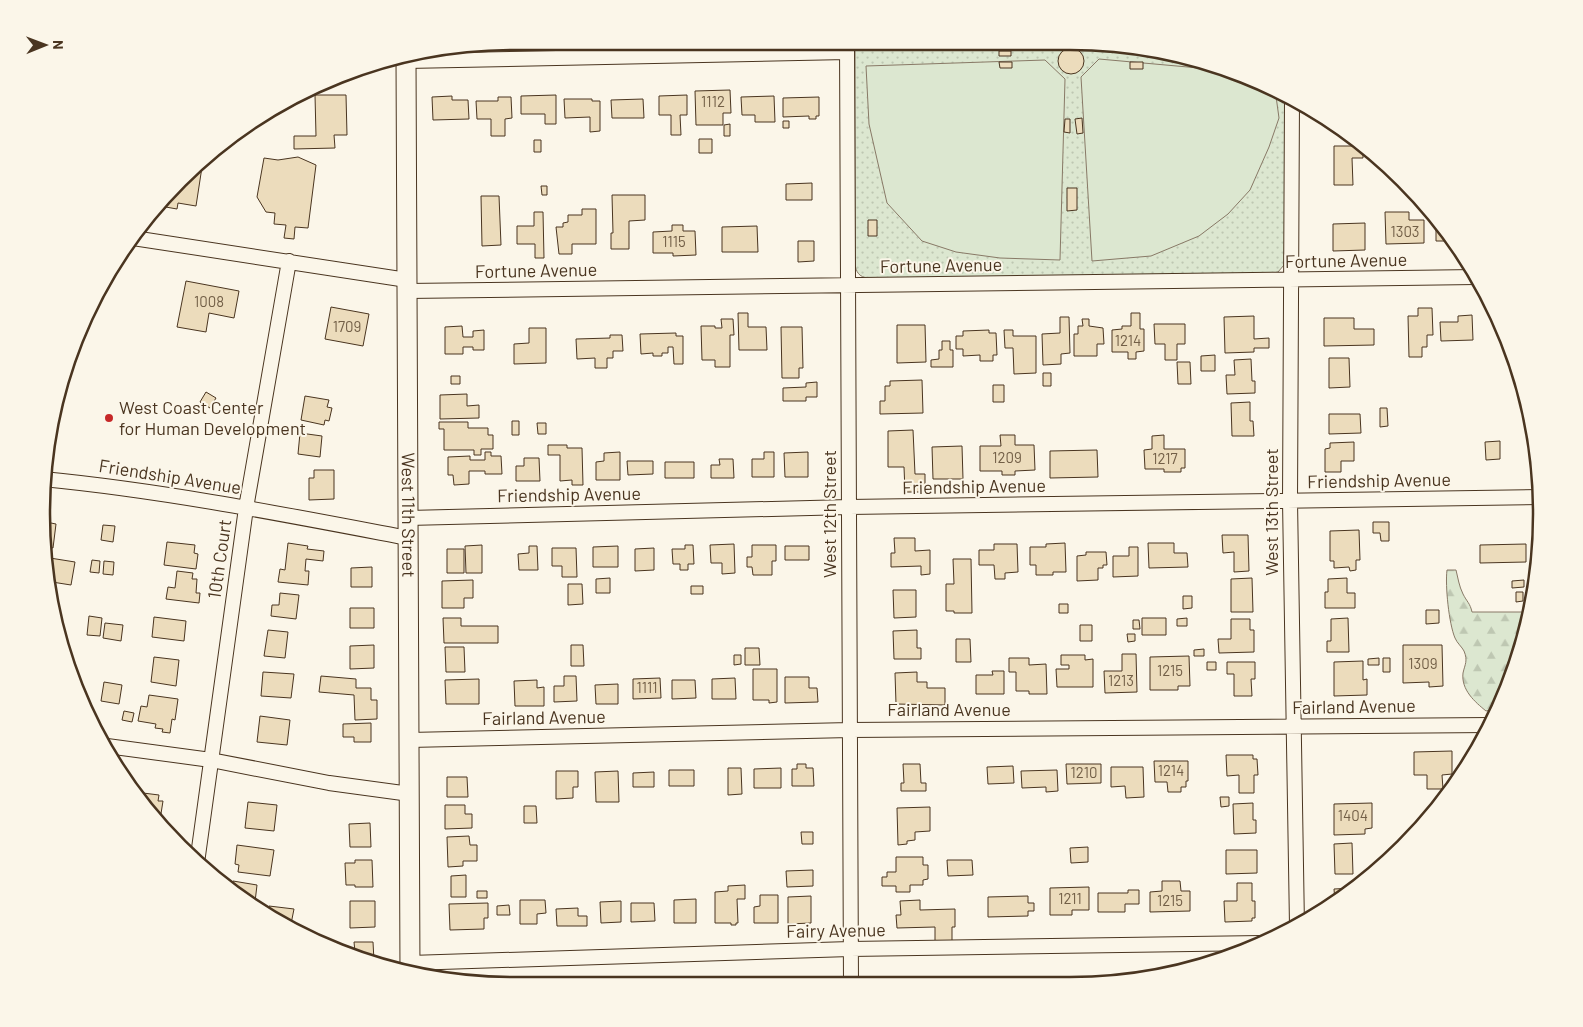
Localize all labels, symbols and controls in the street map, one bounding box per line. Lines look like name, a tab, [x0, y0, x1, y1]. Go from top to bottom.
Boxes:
north arrow	[20, 20, 70, 70]
text: N	[50, 40, 67, 50]
house number: 1112	[701, 92, 725, 110]
house number: 1303	[1390, 222, 1420, 240]
house number: 1115	[662, 232, 686, 250]
street label: Fortune Avenue	[1285, 248, 1407, 272]
street label: Fortune Avenue	[880, 253, 1002, 277]
street label: Fortune Avenue	[475, 258, 597, 282]
house number: 1008	[194, 292, 224, 310]
house number: 1709	[333, 317, 361, 335]
house number: 1214	[1115, 331, 1141, 349]
place label: West Coast Center for Human Development	[119, 396, 306, 439]
marker: West Coast Center for Human Development	[103, 412, 115, 424]
house number: 1209	[992, 448, 1022, 466]
street label: West 13th Street	[1260, 448, 1282, 576]
house number: 1217	[1152, 449, 1178, 467]
street label: West 12th Street	[818, 450, 840, 578]
street label: West 11th Street	[398, 452, 420, 577]
street label: Friendship Avenue	[97, 454, 243, 498]
street label: Friendship Avenue	[1307, 468, 1451, 492]
street label: Friendship Avenue	[902, 474, 1046, 498]
street label: Friendship Avenue	[497, 482, 641, 506]
street label: 10th Court	[203, 518, 235, 600]
house number: 1309	[1408, 654, 1438, 672]
house number: 1215	[1157, 661, 1183, 679]
house number: 1213	[1108, 671, 1134, 689]
house number: 1111	[636, 678, 658, 696]
street label: Fairland Avenue	[1292, 694, 1416, 718]
street label: Fairland Avenue	[887, 698, 1011, 720]
street label: Fairland Avenue	[482, 705, 606, 729]
house number: 1214	[1158, 761, 1184, 779]
house number: 1210	[1071, 763, 1097, 781]
house number: 1404	[1338, 806, 1368, 824]
house number: 1211	[1058, 889, 1082, 907]
house number: 1215	[1157, 891, 1183, 909]
street label: Fairy Avenue	[786, 918, 886, 942]

